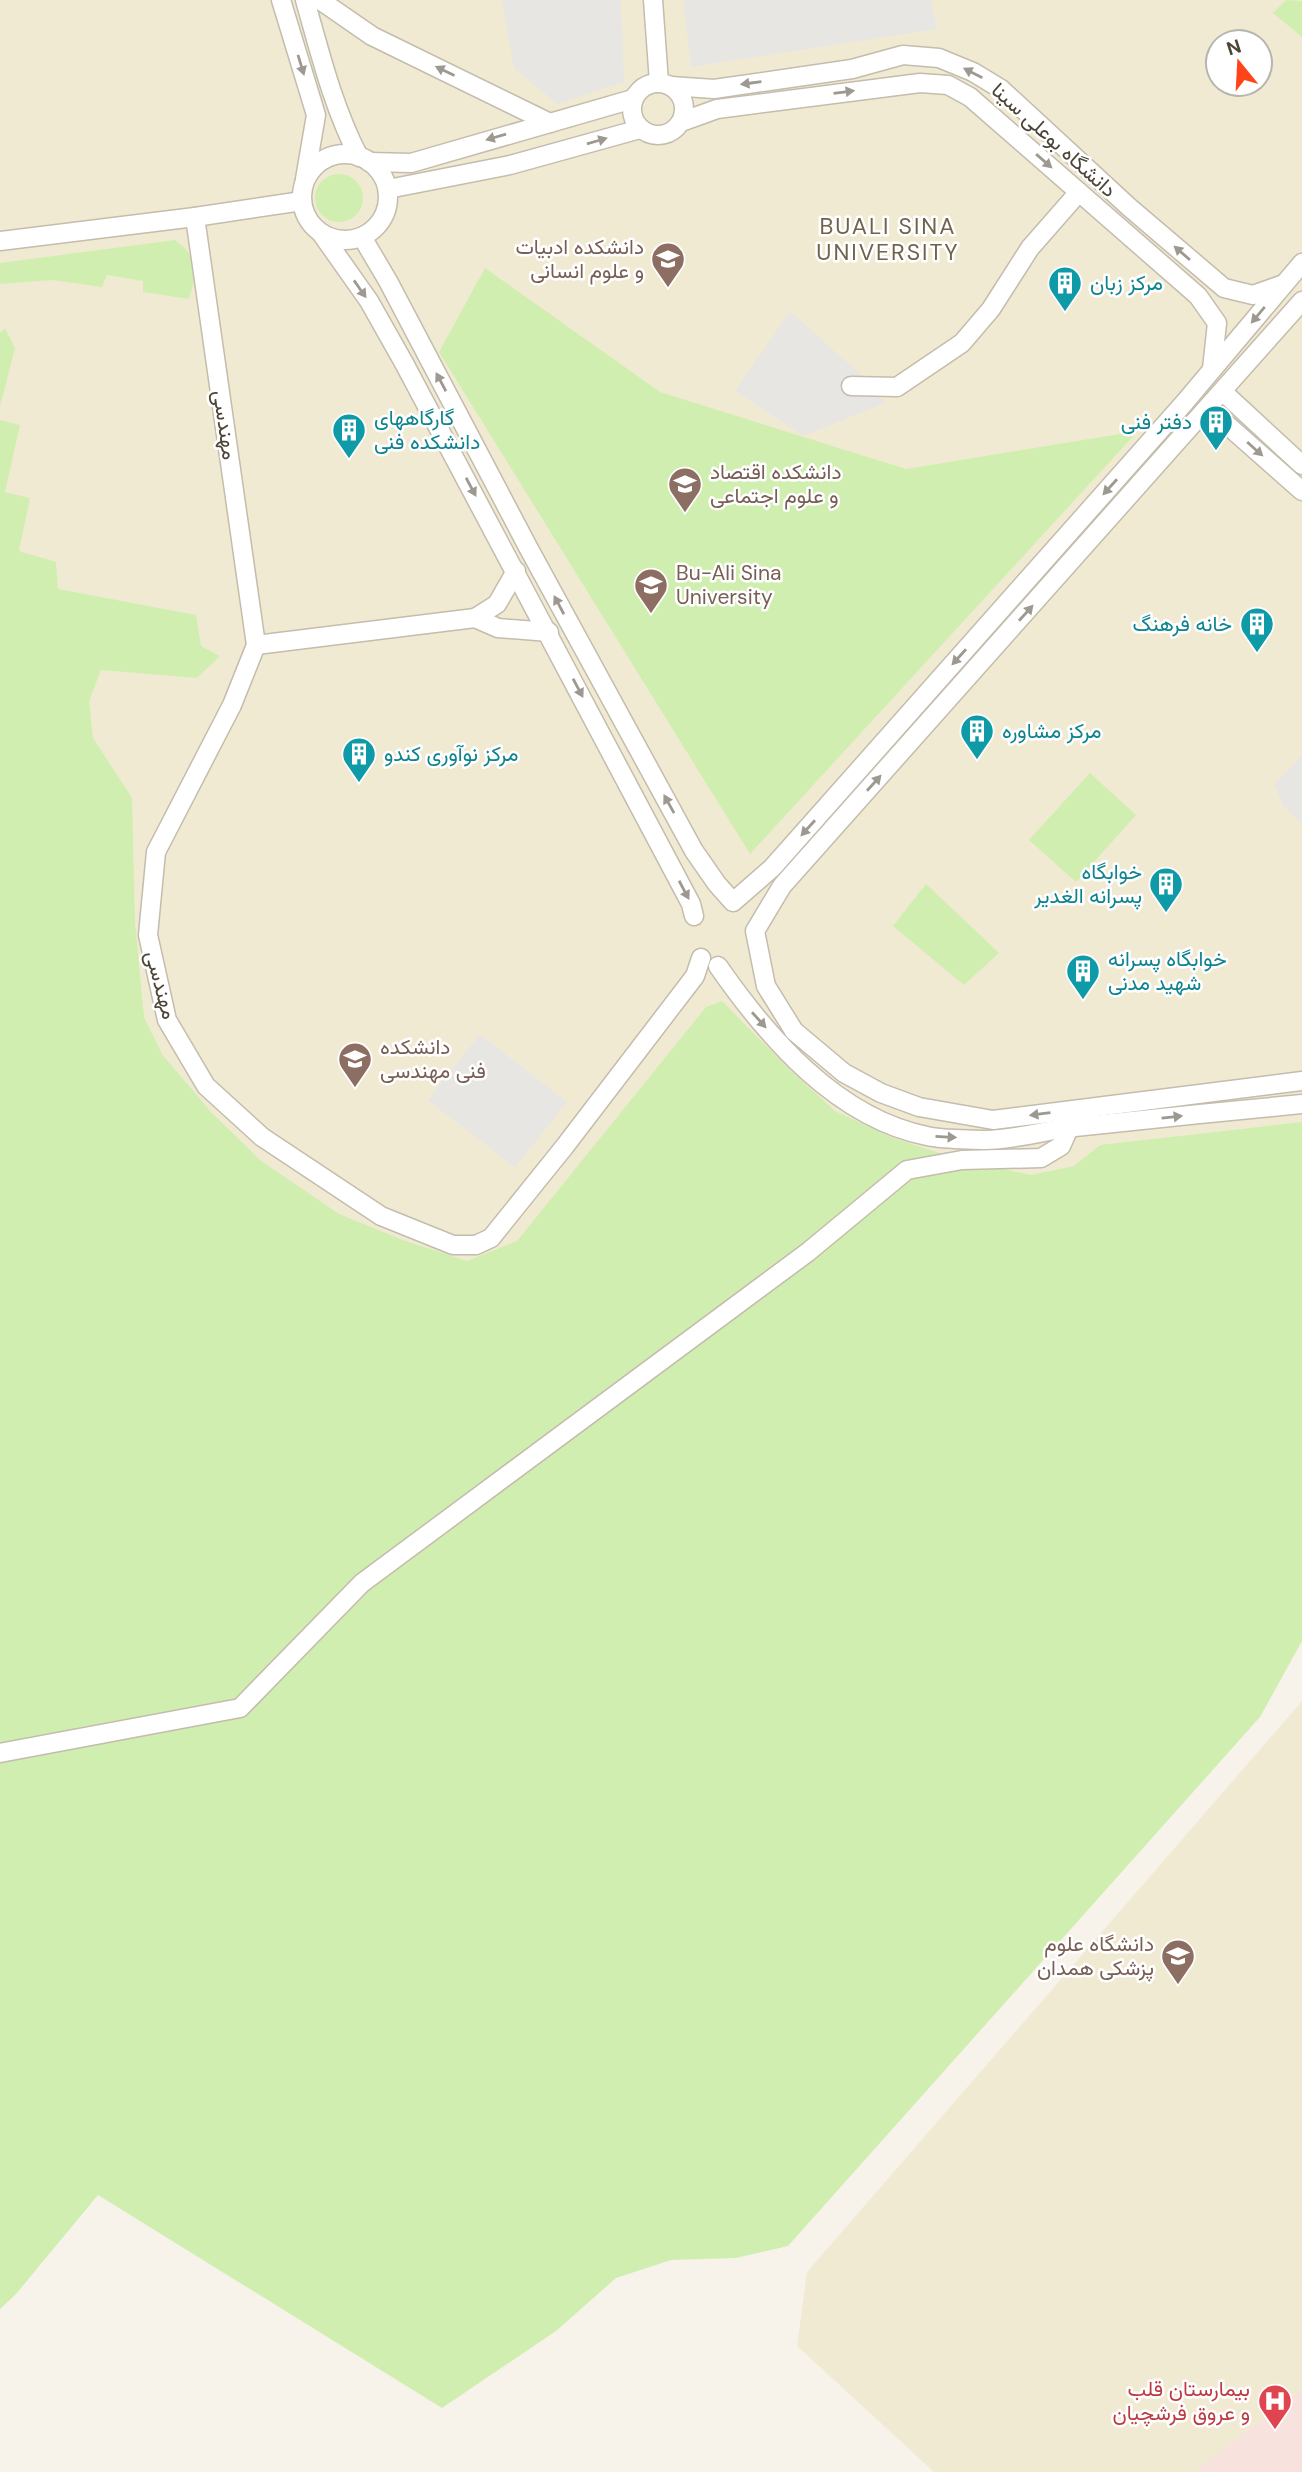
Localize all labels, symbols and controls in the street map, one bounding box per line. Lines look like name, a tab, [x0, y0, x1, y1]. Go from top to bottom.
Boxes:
north arrow	[1204, 28, 1274, 98]
text: N	[1223, 33, 1244, 61]
one-way arrow	[297, 55, 307, 76]
one-way arrow	[435, 66, 455, 77]
one-way arrow	[963, 67, 982, 79]
street label: دانشگاه بوعلی سینا	[985, 76, 1123, 204]
one-way arrow	[740, 78, 762, 89]
one-way arrow	[833, 87, 855, 98]
one-way arrow	[486, 133, 507, 143]
one-way arrow	[587, 135, 609, 146]
one-way arrow	[1035, 153, 1053, 169]
district label: BUALI SINA UNIVERSITY	[816, 211, 960, 267]
place label: دانشکده ادبیات و علوم انسانی	[516, 233, 644, 285]
school or university icon: دانشکده ادبیات و علوم انسانی	[649, 240, 687, 289]
one-way arrow	[1173, 246, 1190, 261]
building icon: مرکز زبان	[1046, 264, 1084, 313]
place label: مرکز زبان	[1090, 269, 1163, 297]
one-way arrow	[353, 280, 367, 298]
one-way arrow	[1251, 306, 1266, 323]
one-way arrow	[436, 372, 447, 392]
street label: مهندسی	[206, 388, 244, 462]
building icon: دفتر فنی	[1197, 403, 1235, 452]
place label: گارگاههای دانشکده فنی	[374, 404, 480, 456]
place label: دفتر فنی	[1121, 408, 1192, 436]
building icon: گارگاههای دانشکده فنی	[330, 411, 368, 460]
one-way arrow	[1246, 441, 1263, 457]
place label: دانشکده اقتصاد و علوم اجتماعی	[710, 458, 842, 510]
school or university icon: دانشکده اقتصاد و علوم اجتماعی	[666, 465, 704, 514]
one-way arrow	[465, 477, 477, 497]
one-way arrow	[1102, 478, 1118, 495]
place label: Bu-Ali Sina University	[676, 559, 781, 611]
school or university icon: Bu-Ali Sina University	[632, 566, 670, 615]
one-way arrow	[553, 595, 565, 615]
one-way arrow	[1018, 604, 1034, 622]
building icon: خانه فرهنگ	[1238, 605, 1276, 654]
place label: خانه فرهنگ	[1132, 610, 1232, 638]
one-way arrow	[952, 649, 967, 666]
one-way arrow	[572, 678, 584, 698]
building icon: مرکز مشاوره	[958, 712, 996, 761]
place label: مرکز مشاوره	[1002, 717, 1101, 745]
building icon: مرکز نوآوری کندو	[340, 735, 378, 784]
place label: مرکز نوآوری کندو	[384, 740, 518, 768]
one-way arrow	[866, 774, 881, 791]
one-way arrow	[663, 795, 675, 814]
one-way arrow	[800, 819, 816, 837]
place label: خوابگاه پسرانه الغدیر	[1033, 858, 1142, 910]
building icon: خوابگاه پسرانه الغدیر	[1147, 865, 1185, 914]
one-way arrow	[677, 880, 689, 900]
place label: خوابگاه پسرانه شهید مدنی	[1108, 945, 1227, 997]
street label: مهندسی	[138, 948, 184, 1022]
building icon: خوابگاه پسرانه شهید مدنی	[1064, 952, 1102, 1001]
one-way arrow	[751, 1011, 767, 1028]
place label: دانشکده فنی مهندسی	[380, 1033, 486, 1085]
school or university icon: دانشکده فنی مهندسی	[336, 1040, 374, 1089]
one-way arrow	[1029, 1109, 1051, 1120]
one-way arrow	[1162, 1111, 1184, 1122]
one-way arrow	[936, 1132, 958, 1143]
place label: دانشگاه علوم پزشکی همدان	[1037, 1930, 1154, 1982]
school or university icon: دانشگاه علوم پزشکی همدان	[1159, 1937, 1197, 1986]
place label: بیمارستان قلب و عروق فرشچیان	[1113, 2375, 1250, 2427]
hospital icon: بیمارستان قلب و عروق فرشچیان	[1256, 2382, 1294, 2431]

